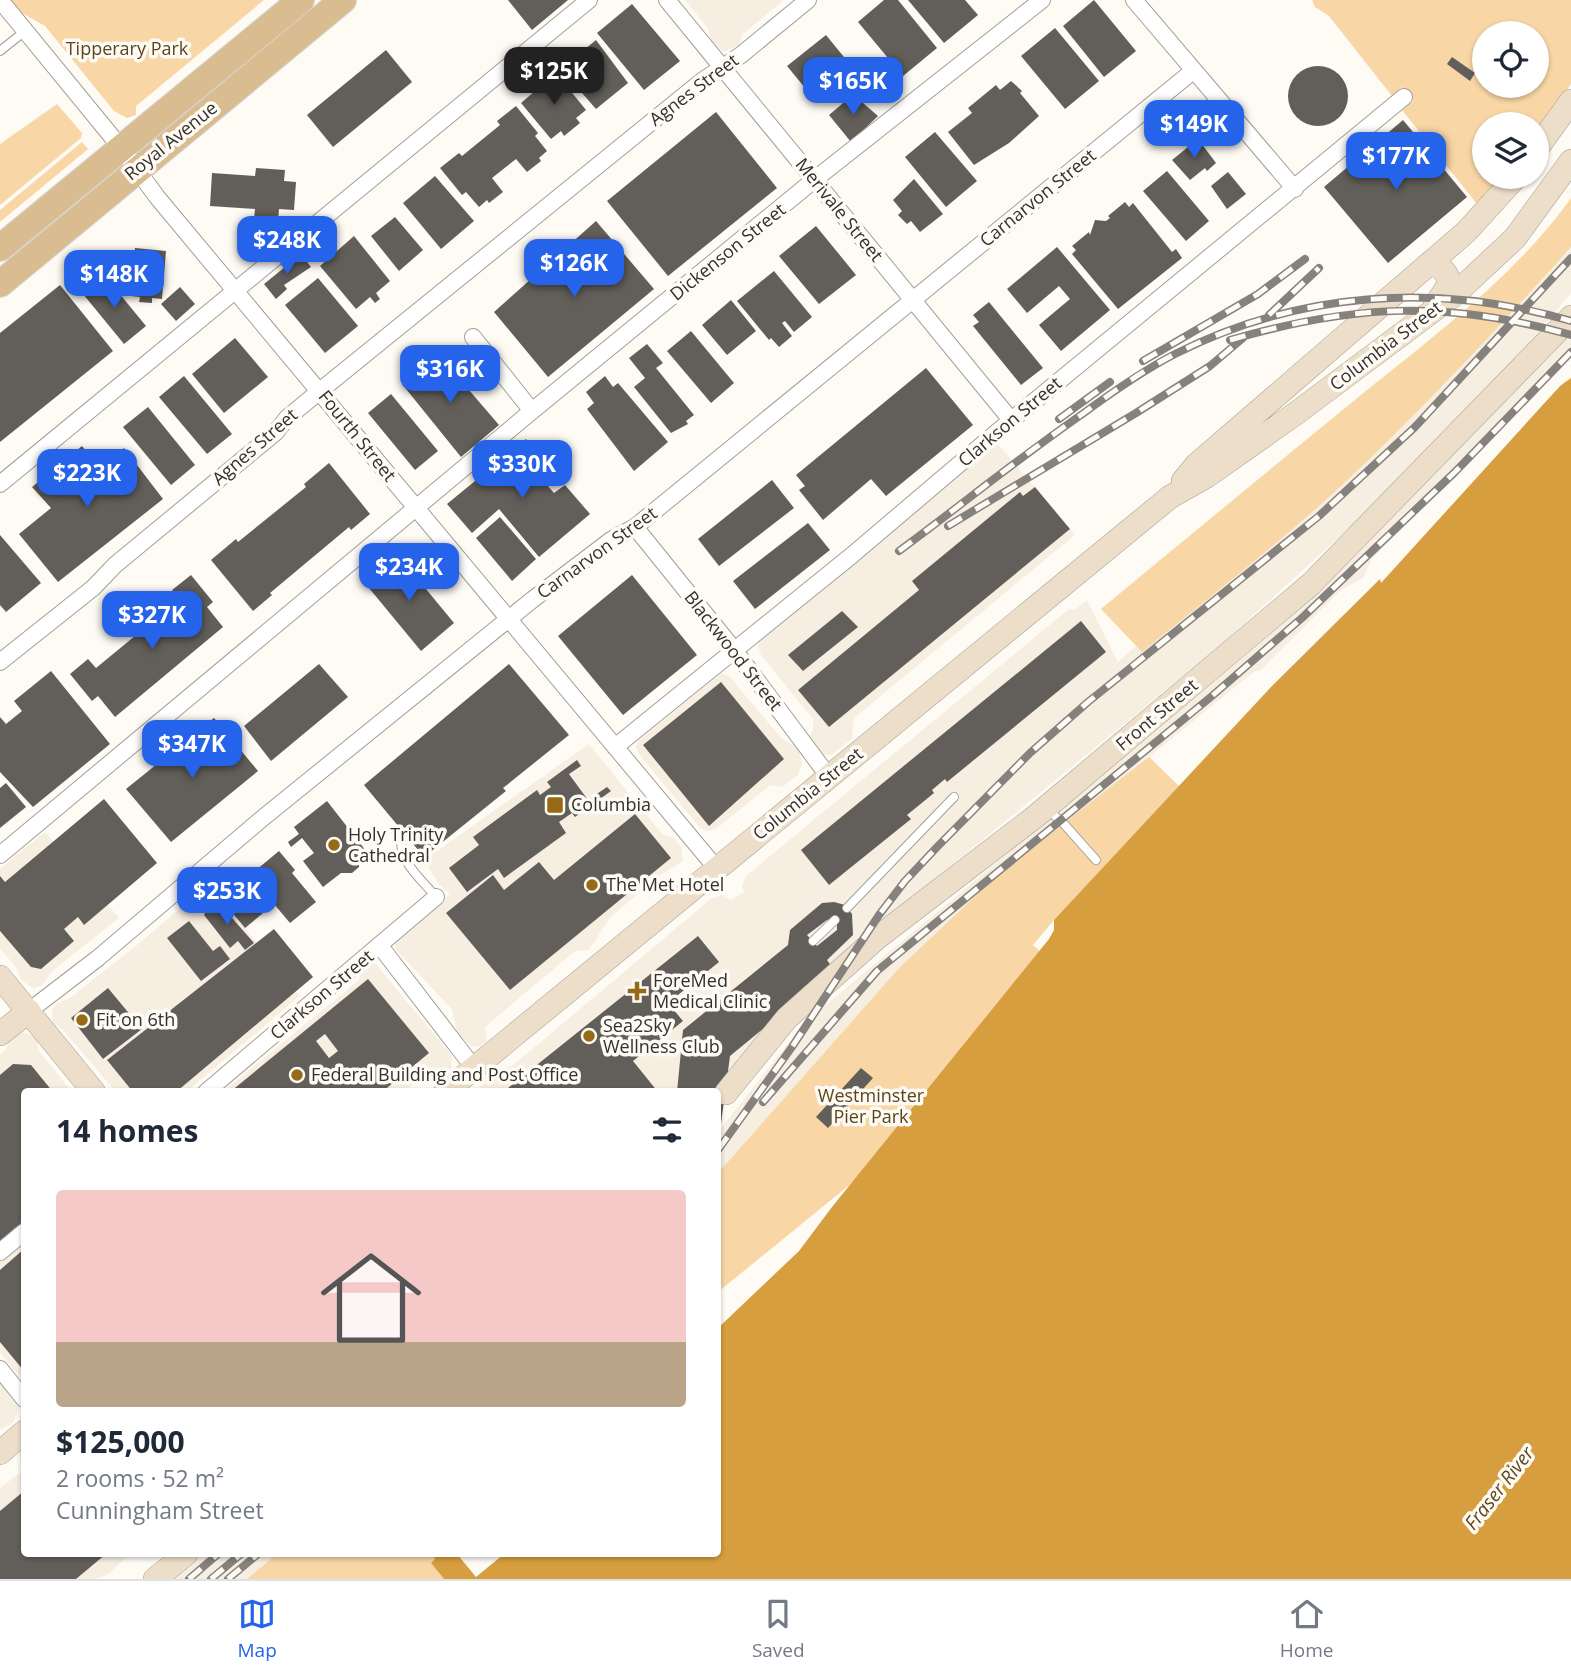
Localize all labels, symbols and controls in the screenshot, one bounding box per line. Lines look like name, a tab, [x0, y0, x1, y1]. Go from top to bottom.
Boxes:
map controls	[1472, 21, 1549, 189]
button: locate	[1472, 21, 1549, 98]
park label: Tipperary Park	[66, 36, 189, 60]
pin: $125K	[505, 48, 603, 107]
street label: Agnes Street	[644, 48, 743, 131]
text: $125K	[520, 54, 588, 86]
pin: $165K	[804, 58, 902, 117]
text: $165K	[819, 64, 887, 96]
street label: Royal Avenue	[119, 95, 222, 185]
pin: $149K	[1145, 100, 1243, 160]
text: $149K	[1160, 107, 1228, 139]
button: layers	[1472, 112, 1549, 189]
pin: $177K	[1347, 132, 1445, 192]
text: $177K	[1362, 139, 1430, 171]
street label: Carnarvon Street	[974, 143, 1100, 252]
street label: Merivale Street	[791, 153, 889, 266]
street label: Dickenson Street	[665, 197, 790, 305]
pin: $248K	[238, 216, 336, 276]
text: $248K	[253, 223, 321, 255]
pin: $126K	[525, 240, 623, 299]
text: $126K	[540, 246, 608, 278]
pin: $148K	[65, 250, 163, 310]
text: $148K	[80, 257, 148, 289]
street label: Columbia Street	[1324, 295, 1446, 395]
pin: $316K	[401, 346, 499, 405]
text: $316K	[416, 352, 484, 384]
street label: Clarkson Street	[953, 371, 1066, 472]
street label: Fourth Street	[314, 385, 402, 486]
street label: Agnes Street	[207, 402, 302, 490]
pin: $330K	[473, 440, 571, 500]
text: $330K	[488, 447, 556, 479]
pin: $223K	[38, 449, 136, 509]
text: $223K	[53, 456, 121, 488]
street label: Carnarvon Street	[532, 500, 661, 604]
pin: $234K	[360, 544, 458, 603]
text: $234K	[375, 550, 443, 582]
street label: Blackwood Street	[679, 586, 788, 715]
pin: $327K	[103, 592, 201, 651]
text: $327K	[118, 598, 186, 630]
street label: Front Street	[1110, 673, 1202, 756]
pin: $347K	[143, 720, 241, 780]
text: $347K	[158, 727, 226, 759]
street label: Columbia Street	[747, 741, 867, 845]
place label: Columbia	[571, 792, 651, 816]
marker: Columbia	[545, 795, 565, 815]
place label: Holy Trinity Cathedral	[348, 822, 444, 867]
marker: Holy Trinity Cathedral	[326, 837, 342, 853]
pin: $253K	[178, 867, 276, 927]
place label: The Met Hotel	[606, 872, 724, 896]
text: $253K	[193, 874, 261, 906]
marker: The Met Hotel	[584, 877, 600, 893]
street label: Clarkson Street	[265, 944, 378, 1045]
place label: ForeMed Medical Clinic	[653, 968, 768, 1013]
marker: ForeMed Medical Clinic	[627, 981, 647, 1001]
place label: Fit on 6th	[96, 1007, 175, 1031]
marker: Fit on 6th	[74, 1012, 90, 1028]
place label: Sea2Sky Wellness Club	[603, 1013, 720, 1058]
marker: Sea2Sky Wellness Club	[581, 1028, 597, 1044]
place label: Federal Building and Post Office	[311, 1062, 578, 1086]
marker: Federal Building and Post Office	[289, 1067, 305, 1083]
park label: Westminster Pier Park	[818, 1083, 925, 1128]
text: 14 homes	[56, 1110, 199, 1151]
icon: filters	[648, 1111, 686, 1149]
icon: home	[308, 1235, 434, 1361]
text: $125,000	[56, 1421, 185, 1462]
water label: Fraser River	[1458, 1440, 1541, 1535]
text: 2 rooms · 52 m²	[56, 1462, 224, 1494]
text: Cunningham Street	[56, 1494, 264, 1526]
tab: Map	[238, 1595, 277, 1663]
tab: Saved	[752, 1595, 805, 1663]
tab: Home	[1280, 1595, 1333, 1663]

